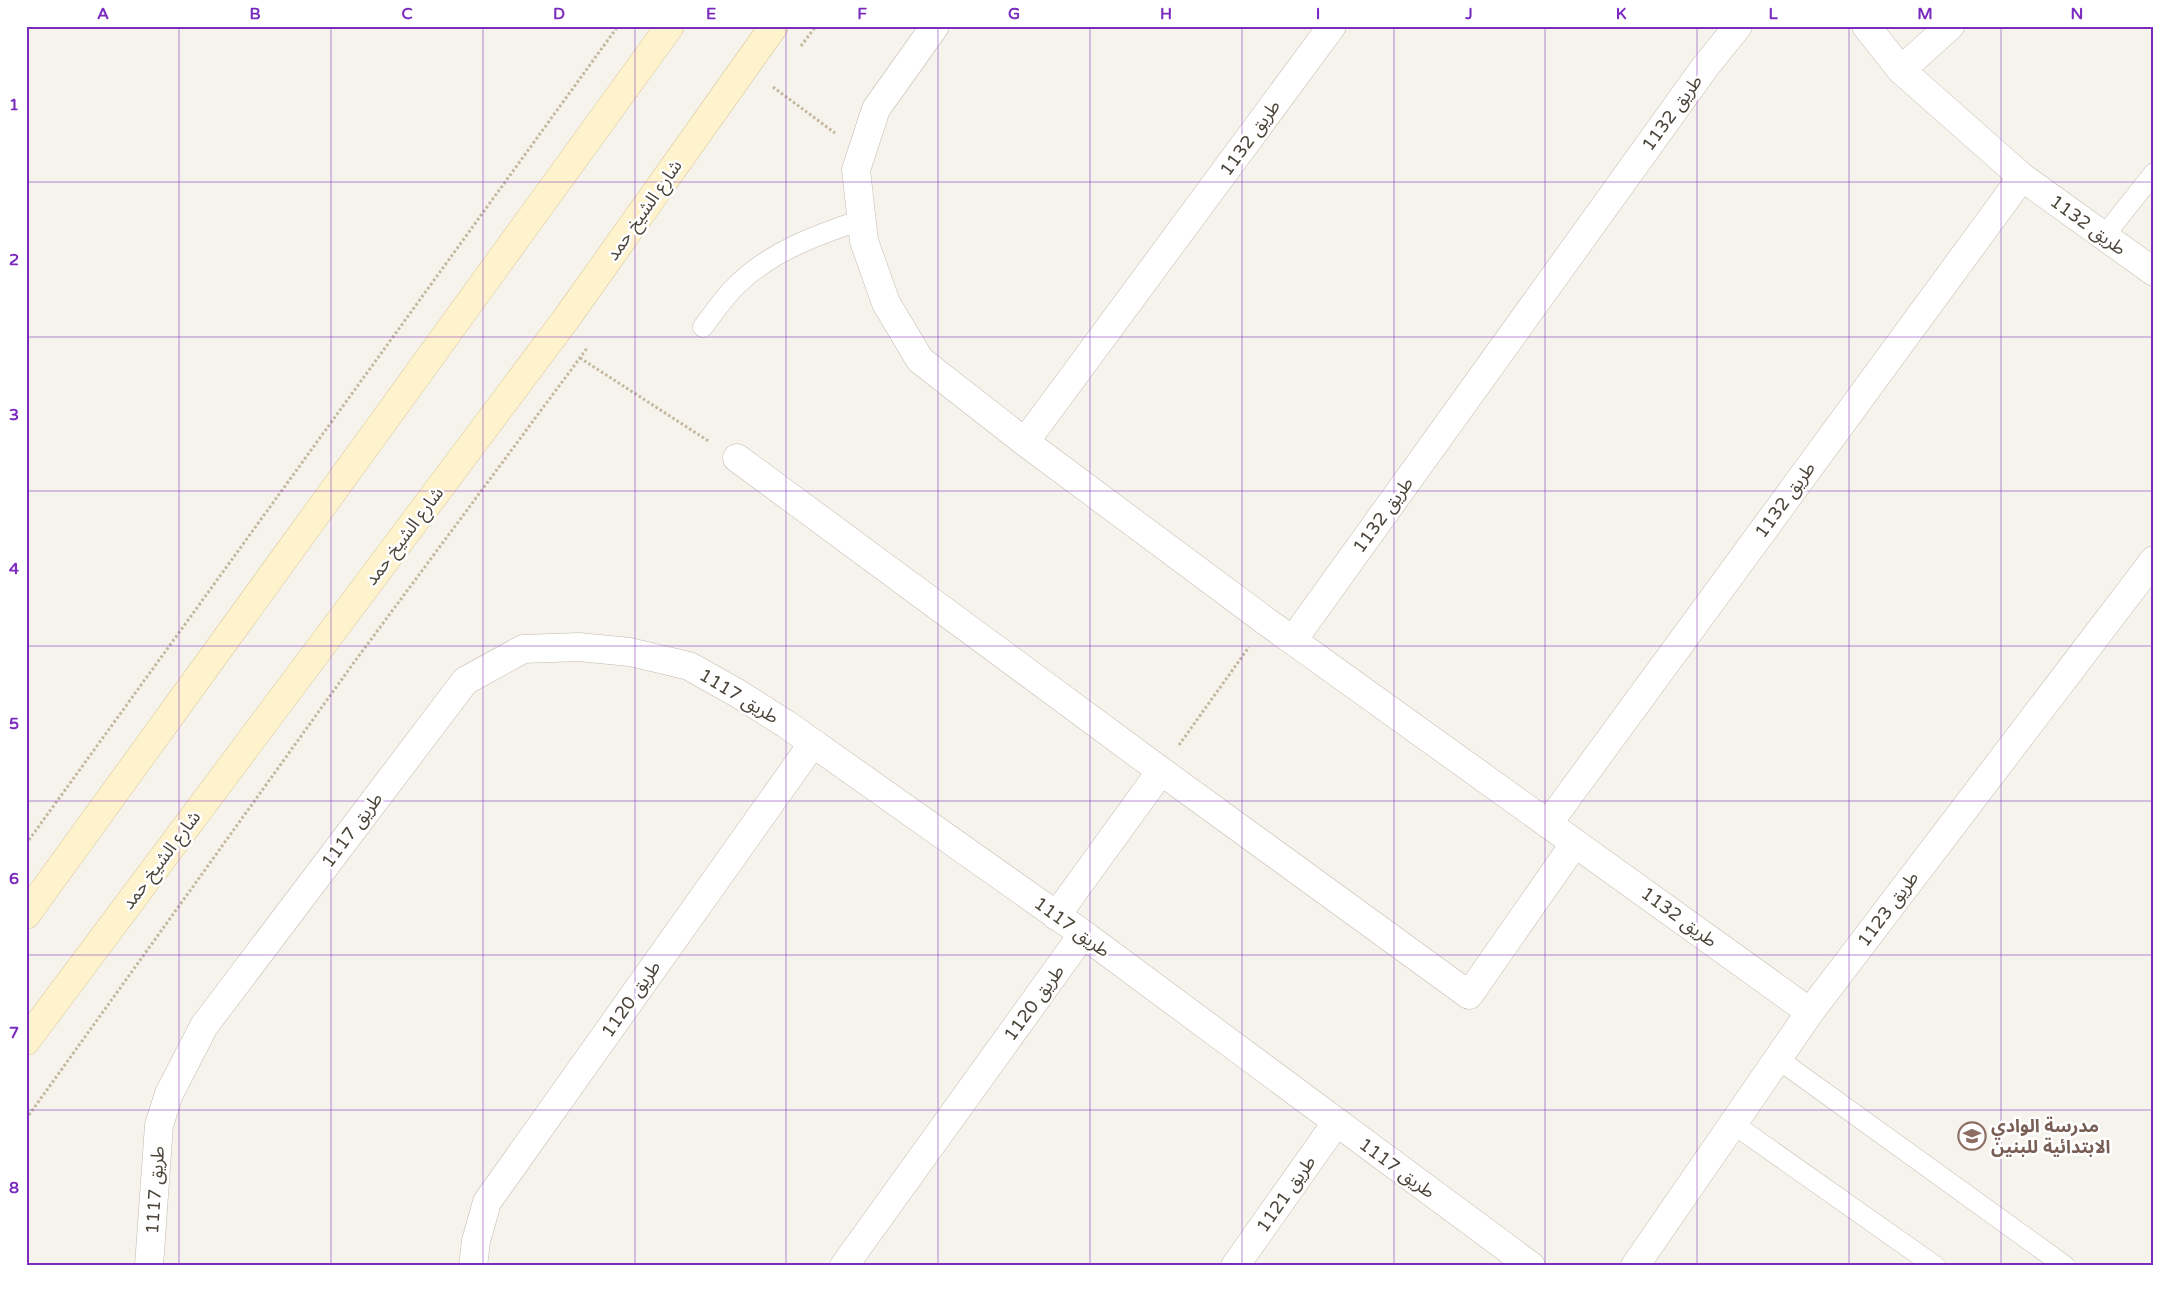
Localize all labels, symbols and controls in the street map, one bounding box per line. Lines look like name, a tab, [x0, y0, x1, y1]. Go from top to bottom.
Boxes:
text: A	[97, 4, 109, 24]
text: B	[249, 4, 261, 24]
text: C	[401, 4, 413, 24]
text: D	[553, 4, 565, 24]
text: E	[706, 4, 716, 24]
text: F	[857, 4, 867, 24]
text: G	[1008, 4, 1020, 24]
text: H	[1160, 4, 1172, 24]
text: I	[1316, 4, 1320, 24]
text: J	[1464, 4, 1473, 24]
text: K	[1616, 4, 1627, 24]
text: L	[1768, 4, 1778, 24]
text: M	[1917, 4, 1933, 24]
text: N	[2071, 4, 2083, 24]
street label: طريق 1132	[1637, 71, 1707, 155]
text: 1	[9, 95, 19, 115]
street label: طريق 1132	[1215, 96, 1285, 180]
street label: شارع الشيخ حمد	[601, 155, 689, 266]
street label: طريق 1132	[2046, 190, 2130, 260]
text: 2	[9, 250, 19, 270]
text: 3	[9, 405, 19, 425]
street label: طريق 1132	[1750, 458, 1820, 542]
street label: طريق 1132	[1348, 473, 1418, 557]
street label: شارع الشيخ حمد	[360, 482, 451, 591]
text: 4	[9, 559, 19, 579]
street label: طريق 1117	[695, 664, 783, 728]
text: 5	[9, 714, 19, 734]
street label: طريق 1117	[317, 788, 387, 872]
street label: شارع الشيخ حمد	[117, 806, 208, 915]
street label: طريق 1123	[1853, 867, 1923, 951]
text: 6	[9, 869, 19, 889]
street label: طريق 1132	[1637, 882, 1721, 952]
street label: طريق 1117	[1030, 892, 1114, 962]
street label: طريق 1120	[597, 956, 665, 1042]
street label: طريق 1120	[999, 961, 1069, 1045]
text: 7	[9, 1023, 19, 1043]
place label: مدرسة الوادي الابتدائية للبنين	[1991, 1115, 2111, 1158]
school or university icon: مدرسة الوادي الابتدائية للبنين	[1957, 1121, 1987, 1151]
street label: طريق 1117	[1355, 1133, 1439, 1203]
street label: طريق 1117	[141, 1145, 169, 1235]
street label: طريق 1121	[1252, 1151, 1320, 1237]
text: 8	[9, 1178, 19, 1198]

